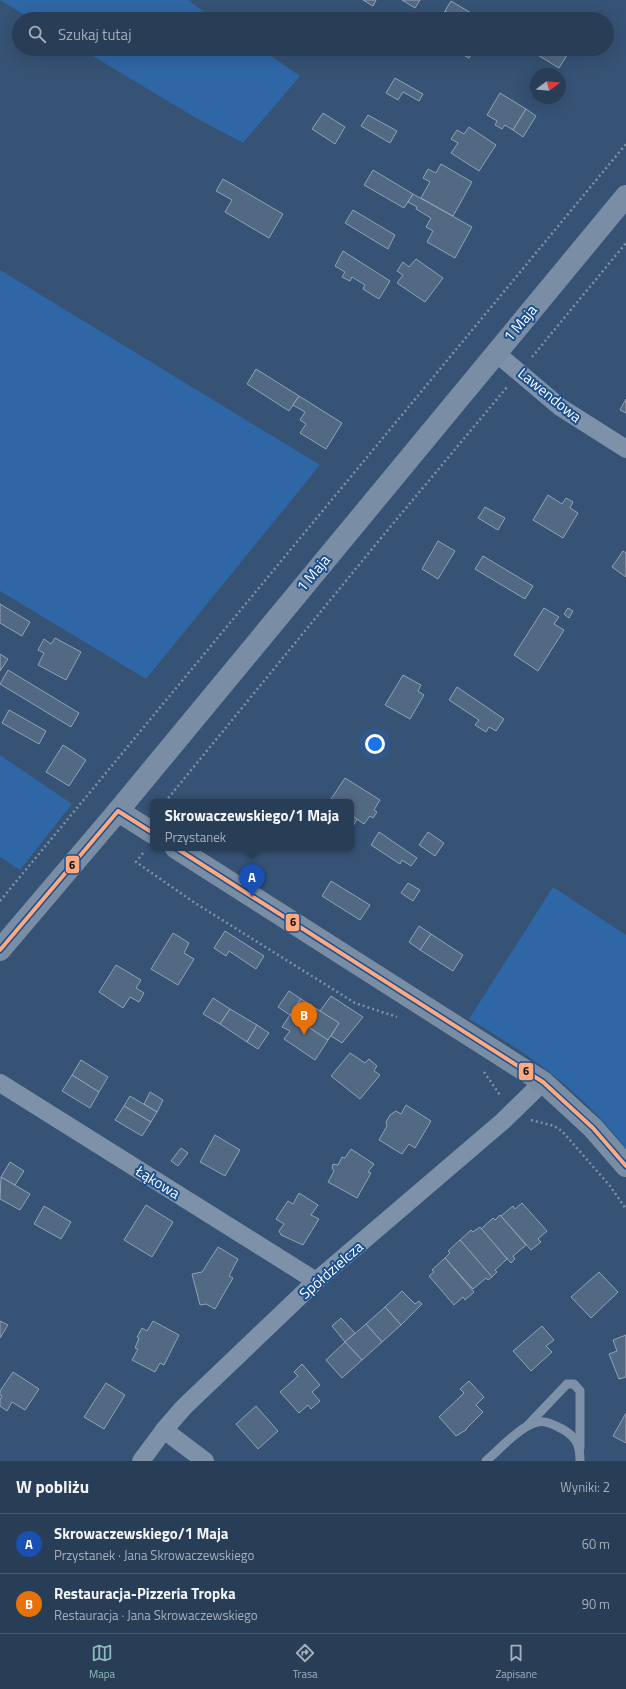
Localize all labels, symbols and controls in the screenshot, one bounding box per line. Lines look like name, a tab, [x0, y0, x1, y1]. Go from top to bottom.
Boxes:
search box	[12, 12, 614, 56]
icon: search	[26, 23, 48, 45]
text: Szukaj tutaj	[58, 23, 131, 46]
north arrow	[530, 68, 566, 104]
street label: 1 Maja	[497, 299, 543, 347]
street label: Lawendowa	[513, 362, 587, 428]
street label: 1 Maja	[290, 549, 336, 597]
your location	[365, 734, 385, 754]
popup	[150, 799, 354, 851]
text: Skrowaczewskiego/1 Maja	[165, 804, 339, 827]
text: Przystanek	[165, 827, 226, 847]
line badge: 6	[65, 855, 80, 874]
text: 6	[69, 857, 75, 873]
pin: A	[239, 864, 265, 897]
line badge: 6	[285, 913, 300, 932]
text: 6	[290, 914, 296, 930]
pin: B	[291, 1002, 317, 1035]
line badge: 6	[518, 1062, 534, 1081]
text: 6	[523, 1063, 529, 1079]
street label: Łąkowa	[131, 1159, 185, 1205]
street label: Spółdzielcza	[294, 1235, 369, 1304]
text: W pobliżu	[16, 1474, 89, 1500]
text: Wyniki: 2	[560, 1477, 610, 1497]
text: Skrowaczewskiego/1 Maja	[54, 1522, 229, 1545]
text: A	[25, 1534, 33, 1554]
text: 60 m	[582, 1534, 610, 1554]
text: Przystanek · Jana Skrowaczewskiego	[54, 1545, 254, 1565]
text: Restauracja-Pizzeria Tropka	[54, 1582, 236, 1605]
text: B	[25, 1594, 33, 1614]
text: 90 m	[582, 1594, 610, 1614]
text: Restauracja · Jana Skrowaczewskiego	[54, 1605, 258, 1625]
tab: Mapa	[89, 1642, 115, 1682]
tab: Trasa	[293, 1642, 318, 1682]
tab: Zapisane	[495, 1642, 537, 1682]

